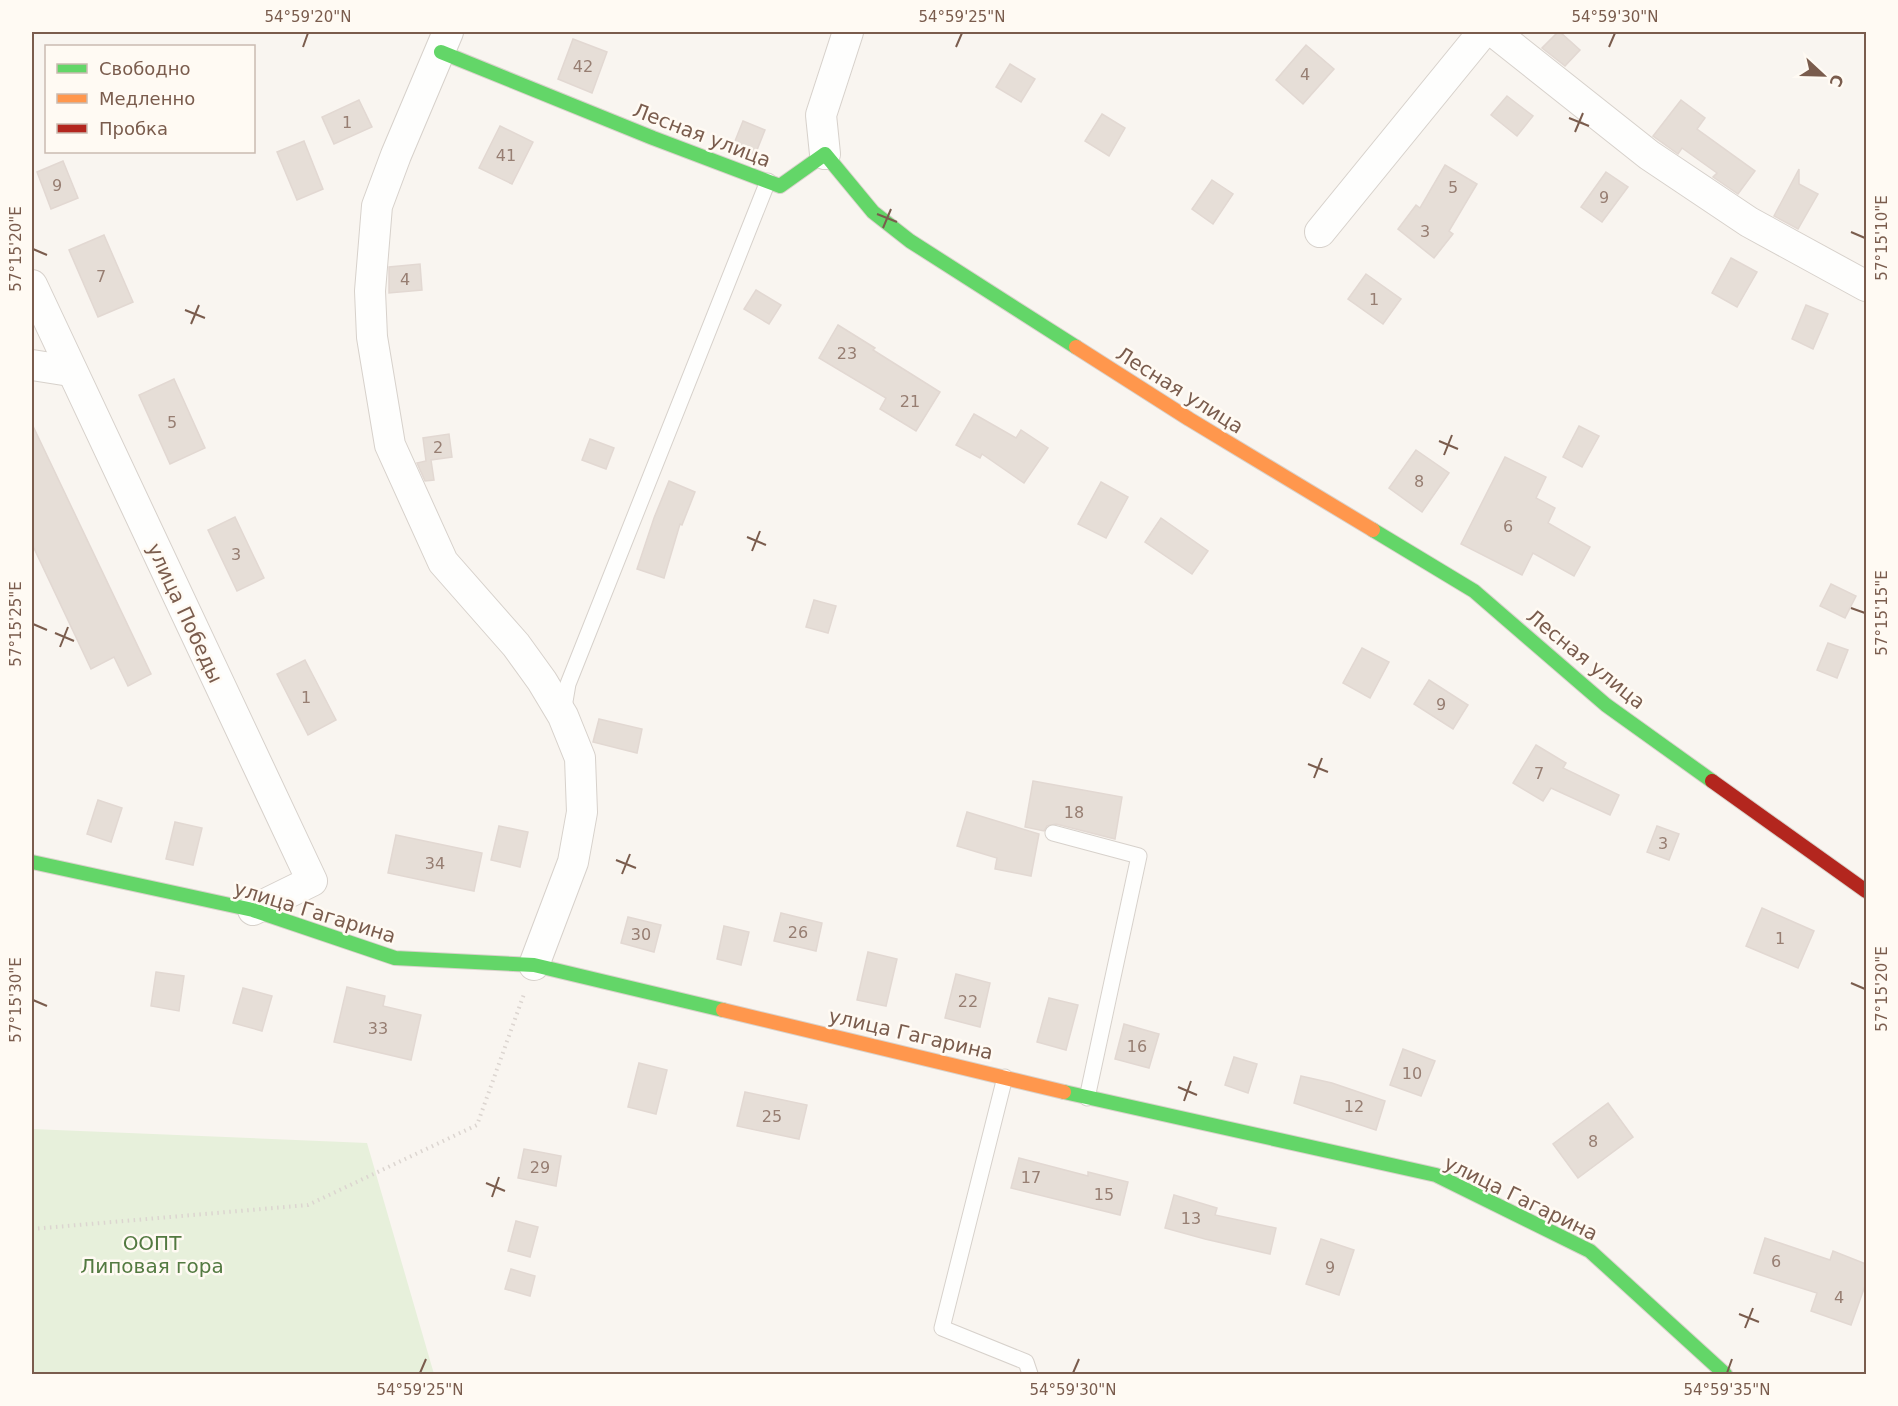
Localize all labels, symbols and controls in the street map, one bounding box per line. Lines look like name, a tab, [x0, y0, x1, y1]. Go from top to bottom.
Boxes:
text: 54°59'20"N	[264, 8, 352, 26]
text: 54°59'25"N	[918, 8, 1006, 26]
text: 54°59'30"N	[1571, 8, 1659, 26]
legend	[45, 45, 255, 153]
north arrow	[1793, 45, 1853, 105]
house number: 42	[573, 57, 593, 76]
text: Свободно	[99, 58, 191, 79]
house number: 4	[1300, 65, 1310, 84]
text: С	[1825, 71, 1847, 89]
text: Медленно	[99, 88, 195, 109]
street label: Лесная улица	[630, 98, 774, 172]
house number: 1	[342, 113, 352, 132]
text: Пробка	[99, 118, 168, 139]
house number: 41	[496, 146, 516, 165]
house number: 9	[52, 176, 62, 195]
house number: 5	[1448, 178, 1458, 197]
house number: 9	[1599, 188, 1609, 207]
text: 57°15'10"E	[1873, 195, 1891, 281]
text: 57°15'20"E	[7, 206, 25, 292]
house number: 3	[1420, 222, 1430, 241]
house number: 7	[96, 267, 106, 286]
house number: 4	[400, 270, 410, 289]
house number: 1	[1369, 290, 1379, 309]
street label: Лесная улица	[1112, 341, 1248, 439]
house number: 23	[837, 344, 857, 363]
house number: 21	[900, 392, 920, 411]
house number: 5	[167, 413, 177, 432]
house number: 2	[433, 438, 443, 457]
house number: 8	[1414, 472, 1424, 491]
house number: 6	[1503, 517, 1513, 536]
street label: улица Победы	[142, 539, 228, 687]
house number: 3	[231, 545, 241, 564]
text: 57°15'15"E	[1873, 570, 1891, 656]
text: 57°15'25"E	[7, 581, 25, 667]
street label: Лесная улица	[1522, 604, 1650, 714]
house number: 1	[301, 688, 311, 707]
house number: 9	[1436, 695, 1446, 714]
house number: 7	[1534, 764, 1544, 783]
house number: 18	[1064, 803, 1084, 822]
house number: 3	[1658, 834, 1668, 853]
house number: 34	[425, 854, 445, 873]
street label: улица Гагарина	[231, 876, 399, 948]
house number: 26	[788, 923, 808, 942]
house number: 30	[631, 925, 651, 944]
house number: 1	[1775, 929, 1785, 948]
text: 57°15'20"E	[1873, 946, 1891, 1032]
text: 57°15'30"E	[7, 957, 25, 1043]
house number: 22	[958, 992, 978, 1011]
street label: улица Гагарина	[826, 1003, 996, 1065]
house number: 33	[368, 1019, 388, 1038]
house number: 16	[1127, 1037, 1147, 1056]
house number: 10	[1402, 1064, 1422, 1083]
house number: 12	[1344, 1097, 1364, 1116]
house number: 25	[762, 1107, 782, 1126]
house number: 8	[1588, 1132, 1598, 1151]
street label: улица Гагарина	[1440, 1150, 1602, 1246]
house number: 29	[530, 1158, 550, 1177]
house number: 17	[1021, 1168, 1041, 1187]
house number: 15	[1094, 1185, 1114, 1204]
house number: 13	[1181, 1209, 1201, 1228]
park label: ООПТ Липовая гора	[80, 1231, 224, 1278]
house number: 6	[1771, 1252, 1781, 1271]
house number: 9	[1325, 1258, 1335, 1277]
house number: 4	[1834, 1288, 1844, 1307]
text: 54°59'25"N	[376, 1381, 464, 1399]
text: 54°59'30"N	[1029, 1381, 1117, 1399]
text: 54°59'35"N	[1683, 1381, 1771, 1399]

